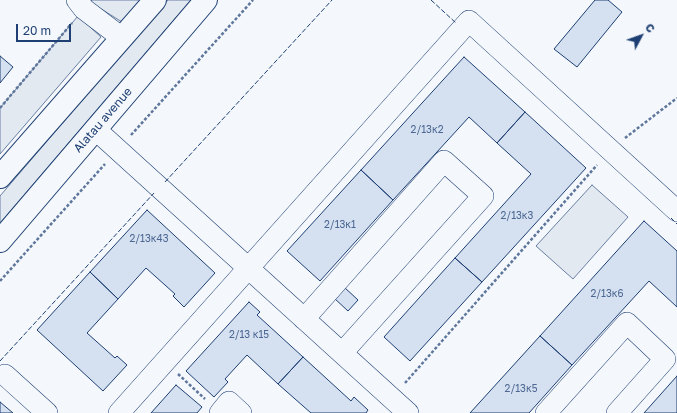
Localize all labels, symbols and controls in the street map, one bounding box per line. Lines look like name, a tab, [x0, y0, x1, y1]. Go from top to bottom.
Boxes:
scale bar	[18, 16, 73, 42]
north arrow	[621, 16, 661, 56]
text: С	[643, 21, 658, 35]
text: 20 m	[23, 23, 51, 38]
street label: Alatau avenue	[71, 84, 135, 156]
house number: 2/13к2	[411, 124, 443, 136]
house number: 2/13к3	[501, 210, 533, 222]
house number: 2/13к1	[324, 219, 356, 231]
house number: 2/13к43	[130, 233, 168, 245]
house number: 2/13к6	[590, 288, 624, 300]
house number: 2/13 к15	[229, 329, 269, 341]
house number: 2/13к5	[505, 383, 537, 395]

